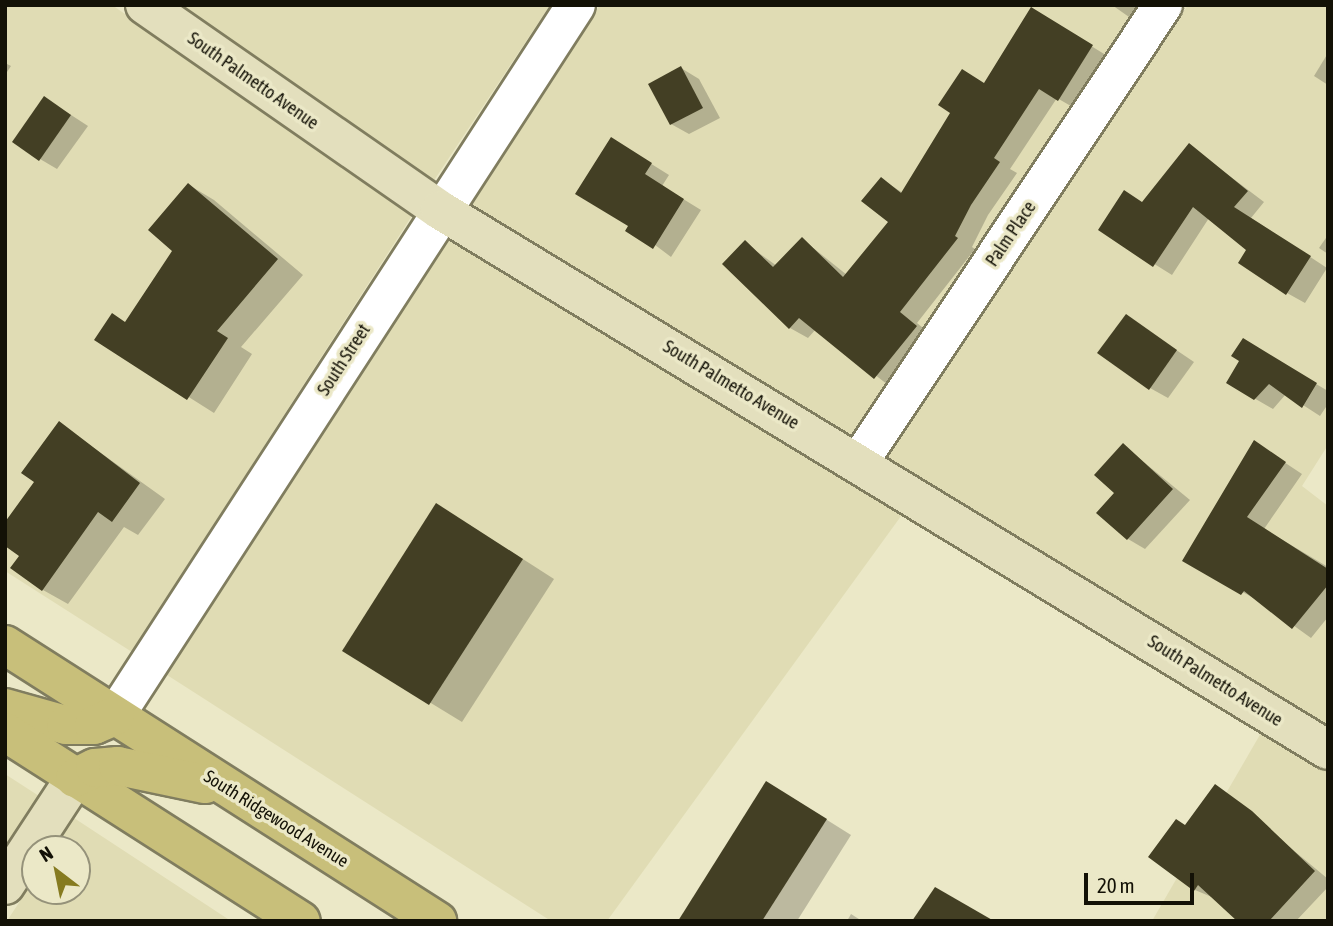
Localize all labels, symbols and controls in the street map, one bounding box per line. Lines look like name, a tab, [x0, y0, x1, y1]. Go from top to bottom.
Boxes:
street label: South Palmetto Avenue	[183, 28, 323, 134]
street label: Palm Place	[981, 197, 1041, 271]
street label: South Street	[313, 320, 375, 400]
street label: South Palmetto Avenue	[659, 336, 803, 434]
street label: South Palmetto Avenue	[1144, 631, 1286, 731]
street label: South Ridgewood Avenue	[200, 766, 352, 872]
north arrow	[21, 835, 91, 905]
text: N	[35, 842, 57, 866]
scale bar	[1088, 860, 1198, 904]
text: 20 m	[1097, 873, 1135, 897]

